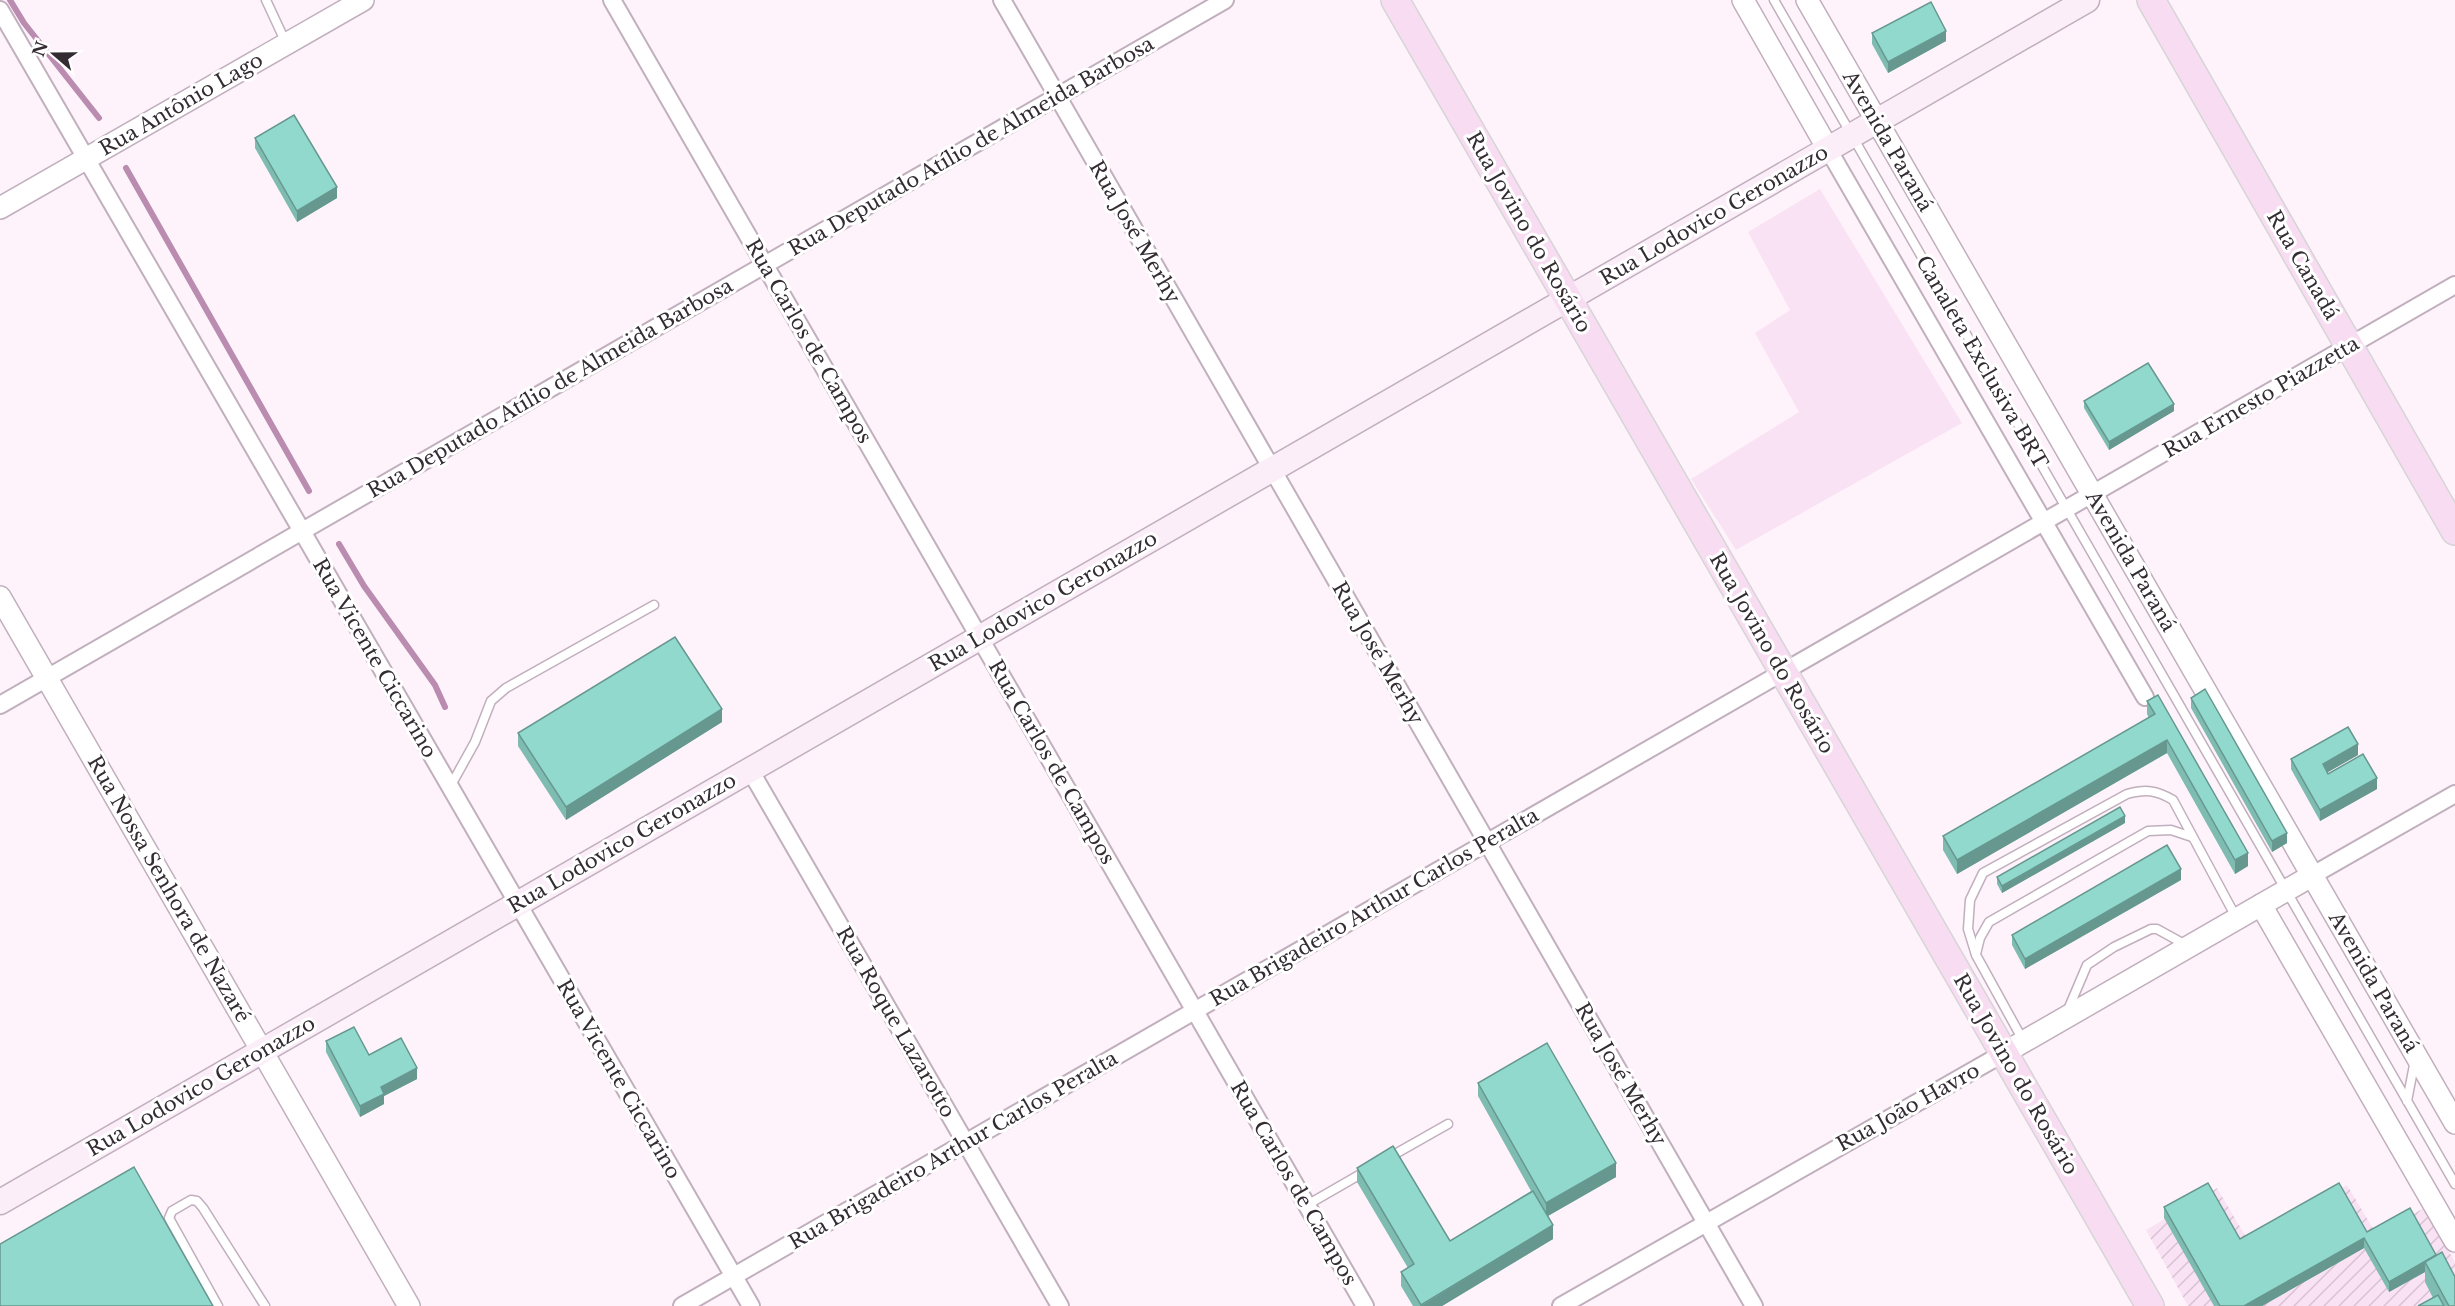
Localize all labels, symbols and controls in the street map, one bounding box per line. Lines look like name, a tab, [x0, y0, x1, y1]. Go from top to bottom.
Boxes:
north arrow	[24, 24, 84, 84]
street label: Rua Deputado Atílio de Almeida Barbosa	[784, 31, 1159, 261]
text: N	[28, 38, 52, 59]
street label: Rua Antônio Lago	[95, 47, 267, 161]
street label: Avenida Paraná	[1838, 66, 1938, 216]
street label: Rua Jovino do Rosário	[1462, 127, 1596, 337]
street label: Rua Lodovico Geronazzo	[1596, 140, 1832, 290]
street label: Rua José Merhy	[1084, 156, 1186, 308]
street label: Rua Canadá	[2262, 206, 2344, 325]
street label: Rua Carlos de Campos	[741, 235, 877, 447]
street label: Canaleta Exclusiva BRT	[1911, 251, 2053, 473]
street label: Rua Deputado Atílio de Almeida Barbosa	[363, 273, 738, 503]
street label: Rua Ernesto Piazzetta	[2159, 331, 2364, 463]
street label: Avenida Paraná	[2081, 486, 2181, 636]
street label: Rua Lodovico Geronazzo	[925, 526, 1161, 676]
street label: Rua Jovino do Rosário	[1705, 548, 1839, 758]
street label: Rua Vicente Ciccarino	[308, 554, 442, 762]
street label: Rua José Merhy	[1327, 577, 1429, 729]
street label: Rua Carlos de Campos	[984, 656, 1120, 868]
street label: Rua Nossa Senhora de Nazaré	[83, 751, 255, 1027]
street label: Rua Lodovico Geronazzo	[504, 768, 740, 918]
street label: Rua Brigadeiro Arthur Carlos Peralta	[1205, 802, 1543, 1011]
street label: Avenida Paraná	[2324, 907, 2424, 1057]
street label: Rua Roque Lazarotto	[831, 922, 961, 1122]
street label: Rua Jovino do Rosário	[1949, 969, 2083, 1179]
street label: Rua Vicente Ciccarino	[552, 975, 686, 1183]
street label: Rua José Merhy	[1570, 998, 1672, 1150]
street label: Rua Lodovico Geronazzo	[83, 1011, 319, 1161]
street label: Rua Brigadeiro Arthur Carlos Peralta	[784, 1045, 1122, 1254]
street label: Rua João Havro	[1832, 1058, 1984, 1156]
street label: Rua Carlos de Campos	[1226, 1077, 1362, 1289]

